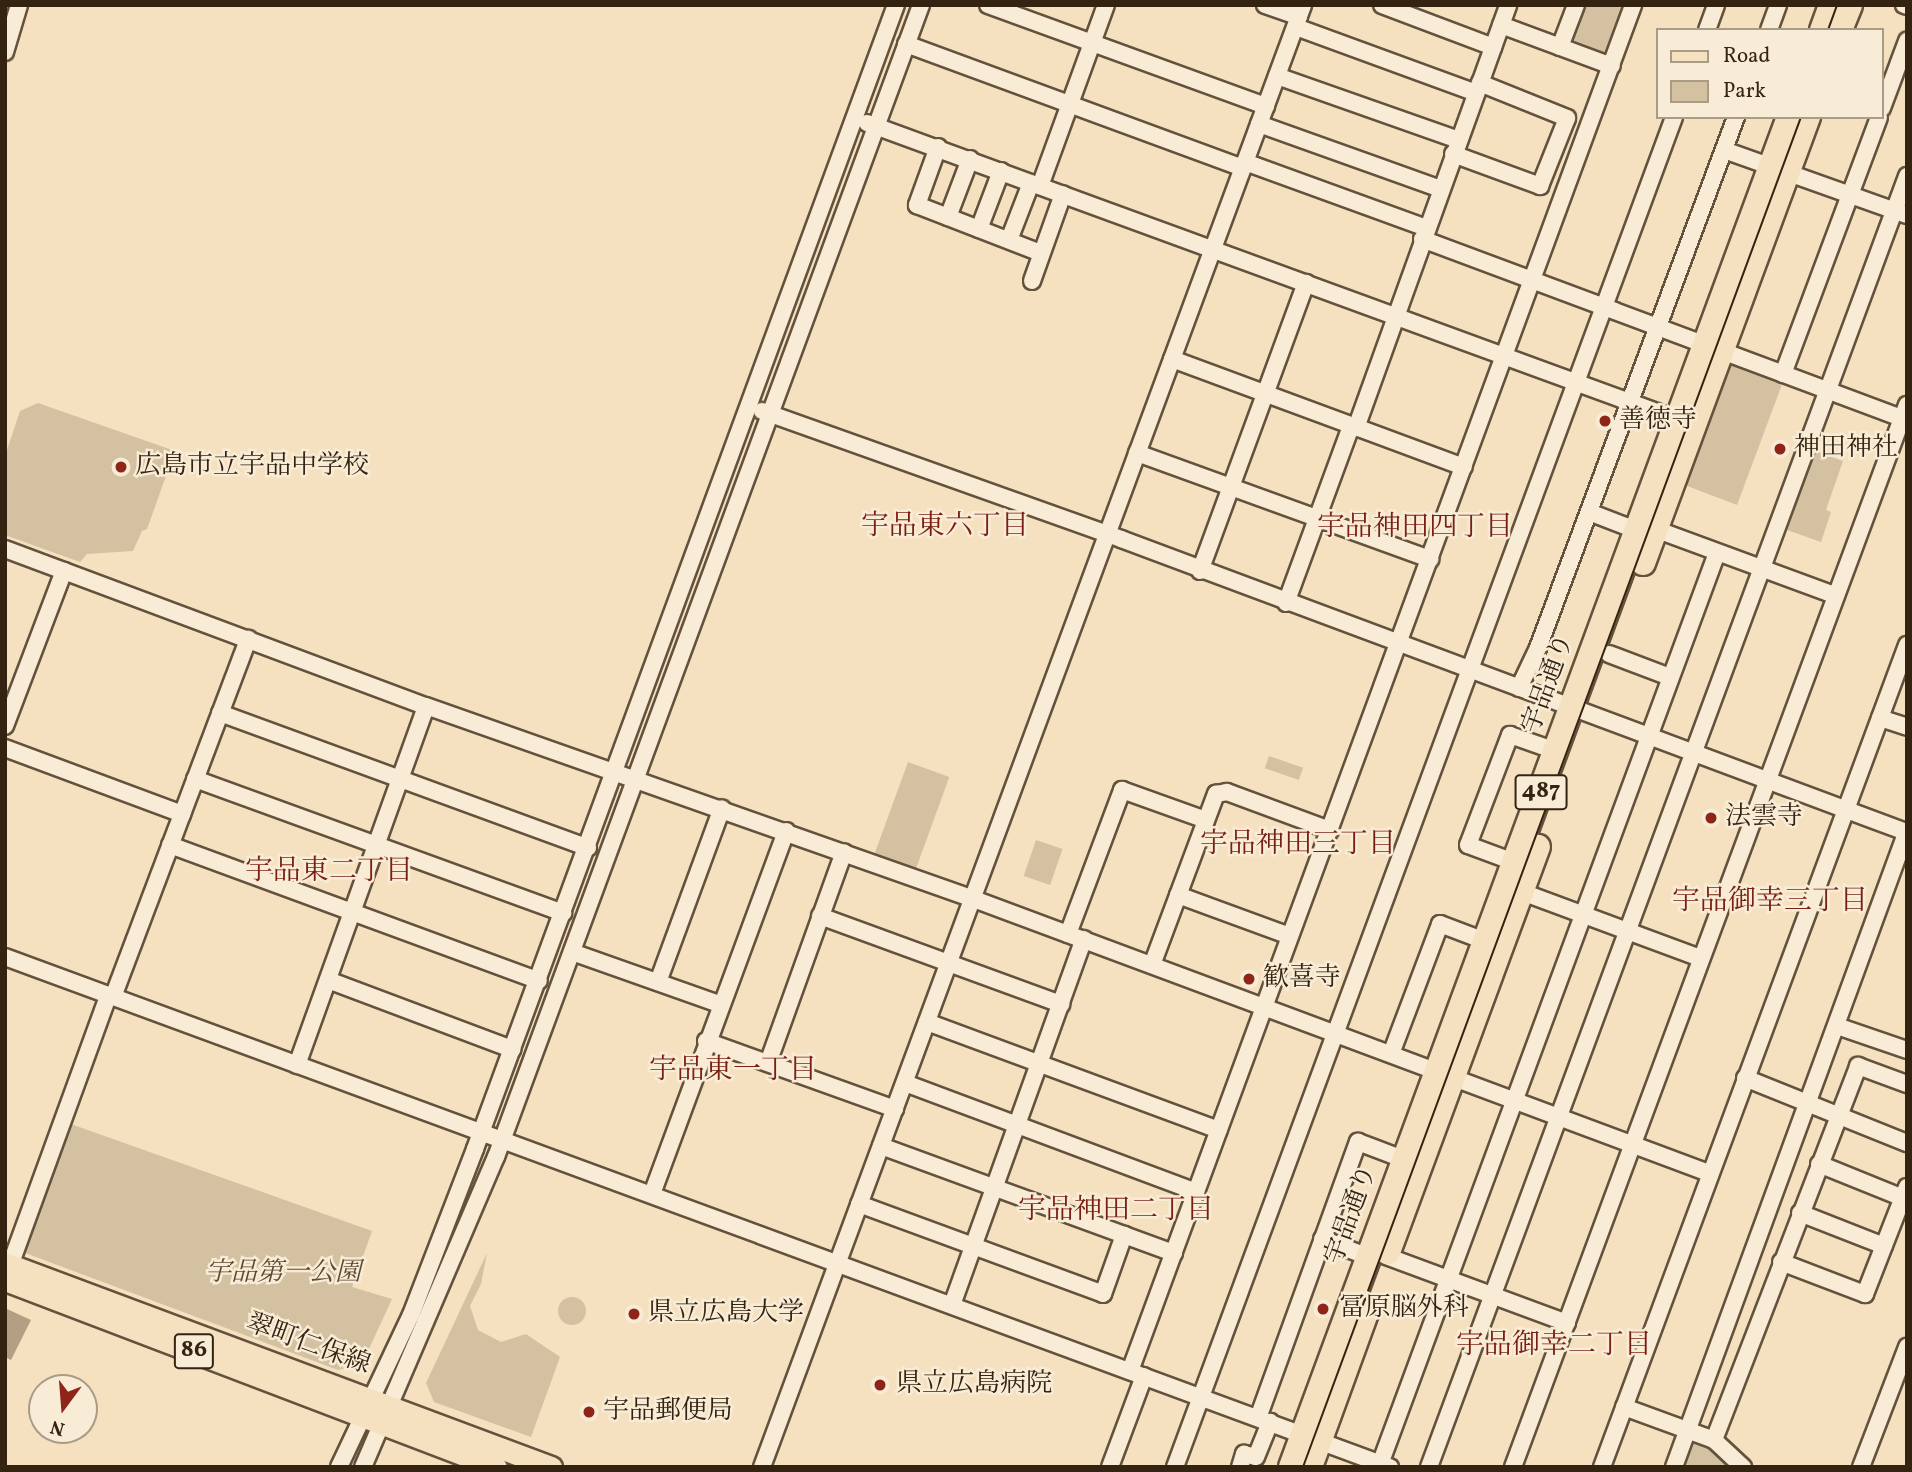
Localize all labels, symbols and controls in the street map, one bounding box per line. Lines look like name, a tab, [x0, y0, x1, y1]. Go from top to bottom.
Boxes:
legend	[1657, 28, 1884, 119]
text: Road	[1723, 42, 1770, 71]
text: Park	[1723, 77, 1766, 106]
place label: 善徳寺	[1619, 405, 1697, 437]
marker: 善徳寺	[1597, 413, 1613, 429]
place label: 神田神社	[1794, 433, 1898, 465]
marker: 神田神社	[1772, 441, 1788, 457]
place label: 広島市立宇品中学校	[135, 451, 369, 483]
marker: 広島市立宇品中学校	[113, 459, 129, 475]
district label: 宇品東六丁目	[861, 510, 1029, 544]
district label: 宇品神田四丁目	[1317, 511, 1513, 545]
street label: 宇品通り	[1517, 630, 1581, 738]
road number: 487	[1513, 772, 1569, 812]
place label: 法雲寺	[1725, 802, 1803, 834]
marker: 法雲寺	[1703, 810, 1719, 826]
district label: 宇品神田三丁目	[1200, 828, 1396, 862]
district label: 宇品東二丁目	[245, 855, 413, 889]
district label: 宇品御幸三丁目	[1672, 885, 1868, 919]
place label: 歓喜寺	[1263, 963, 1341, 995]
marker: 歓喜寺	[1241, 971, 1257, 987]
district label: 宇品東一丁目	[649, 1054, 817, 1088]
street label: 宇品通り	[1320, 1161, 1384, 1269]
district label: 宇品神田二丁目	[1018, 1194, 1214, 1228]
park label: 宇品第一公園	[205, 1258, 361, 1290]
place label: 冨原脳外科	[1339, 1293, 1469, 1325]
place label: 県立広島大学	[648, 1298, 804, 1330]
marker: 冨原脳外科	[1313, 1299, 1333, 1319]
marker: 県立広島大学	[626, 1306, 642, 1322]
street label: 翠町仁保線	[242, 1308, 374, 1382]
district label: 宇品御幸二丁目	[1456, 1329, 1652, 1363]
road number: 86	[173, 1330, 215, 1372]
place label: 県立広島病院	[896, 1369, 1052, 1401]
north arrow	[28, 1374, 98, 1444]
marker: 県立広島病院	[870, 1375, 890, 1395]
place label: 宇品郵便局	[603, 1396, 733, 1428]
marker: 宇品郵便局	[581, 1404, 597, 1420]
text: N	[48, 1413, 68, 1442]

